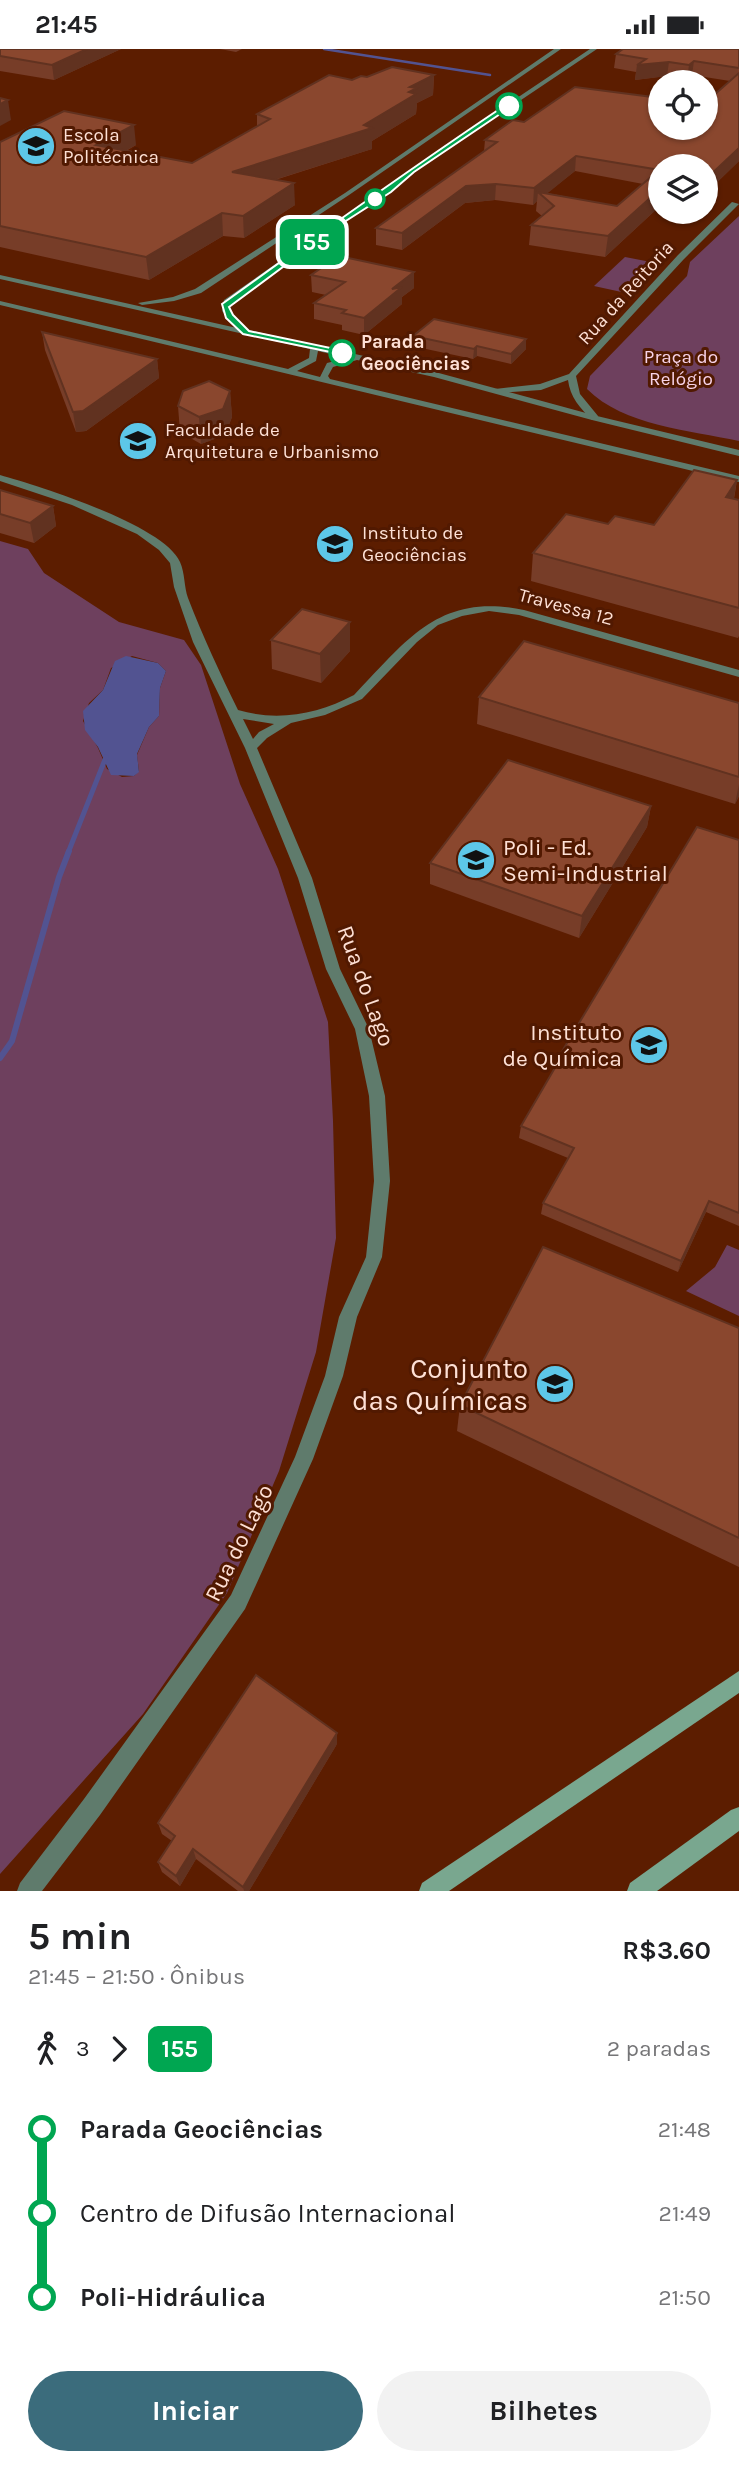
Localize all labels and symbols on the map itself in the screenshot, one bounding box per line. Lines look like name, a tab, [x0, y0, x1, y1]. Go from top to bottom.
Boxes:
unlabelled marker	[496, 93, 522, 119]
place label: Escola Politécnica	[63, 124, 159, 168]
school or university icon: Escola Politécnica	[15, 125, 57, 167]
unlabelled marker	[365, 189, 385, 209]
line badge: 155	[272, 219, 352, 265]
street label: Rua da Reitoria	[574, 237, 678, 349]
place label: Parada Geociências	[361, 331, 470, 375]
marker: Parada Geociências	[329, 340, 355, 366]
park label: Praça do Relógio	[644, 346, 718, 390]
place label: Faculdade de Arquitetura e Urbanismo	[165, 419, 379, 463]
school or university icon: Faculdade de Arquitetura e Urbanismo	[117, 420, 159, 462]
place label: Instituto de Geociências	[362, 522, 467, 566]
school or university icon: Instituto de Geociências	[314, 523, 356, 565]
street label: Travessa 12	[516, 584, 616, 630]
place label: Poli - Ed. Semi-Industrial	[503, 834, 668, 887]
school or university icon: Poli - Ed. Semi-Industrial	[455, 839, 497, 881]
street label: Rua do Lago	[332, 922, 400, 1050]
place label: Instituto de Química	[502, 1019, 622, 1072]
school or university icon: Instituto de Química	[628, 1024, 670, 1066]
place label: Conjunto das Químicas	[352, 1352, 528, 1417]
school or university icon: Conjunto das Químicas	[534, 1363, 576, 1405]
street label: Rua do Lago	[199, 1480, 279, 1606]

